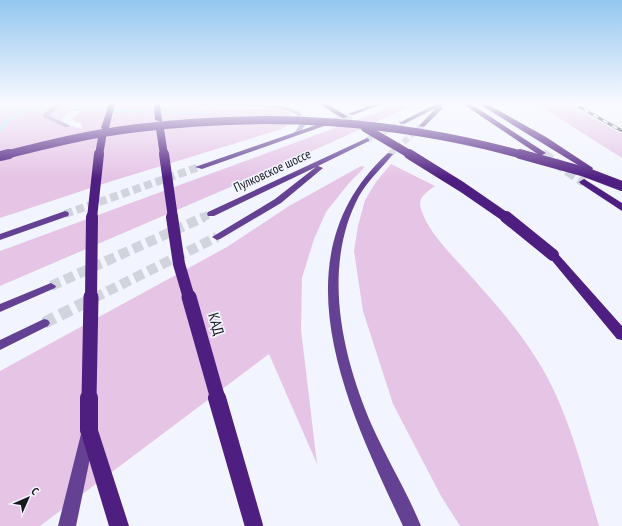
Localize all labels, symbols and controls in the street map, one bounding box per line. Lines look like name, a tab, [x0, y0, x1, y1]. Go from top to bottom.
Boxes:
street label: Пулковское шоссе	[231, 145, 314, 196]
street label: КАД	[204, 310, 229, 337]
north arrow	[8, 478, 48, 518]
text: С	[28, 484, 42, 498]

